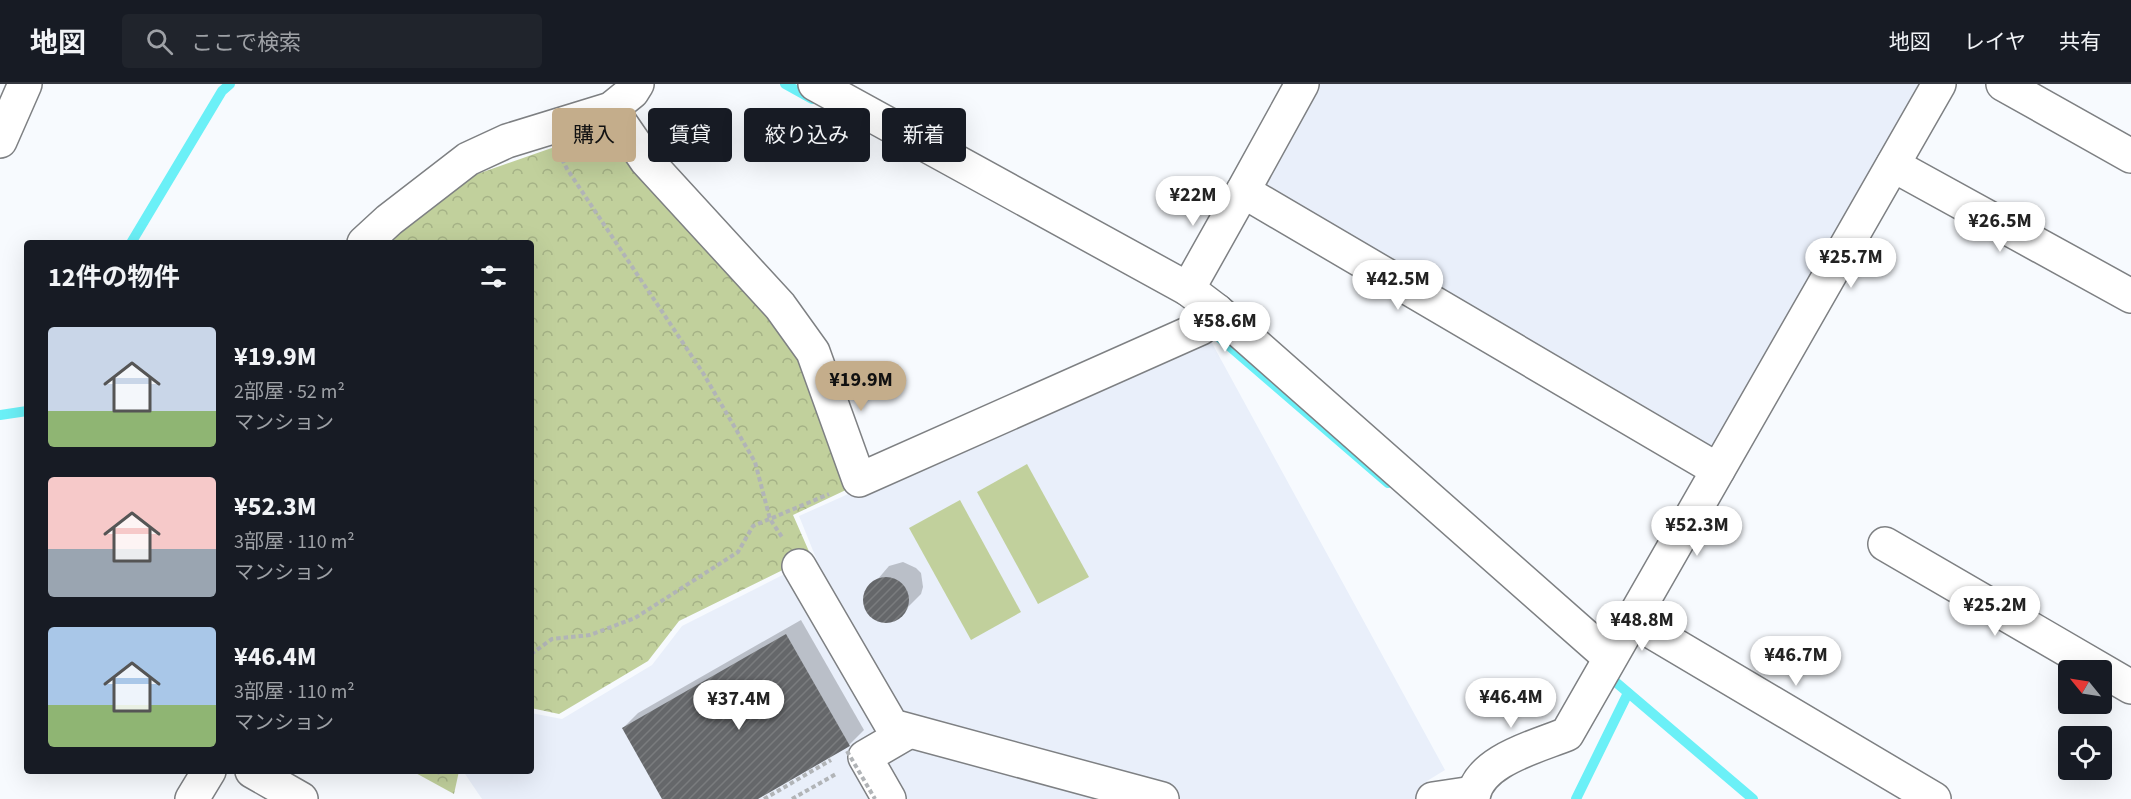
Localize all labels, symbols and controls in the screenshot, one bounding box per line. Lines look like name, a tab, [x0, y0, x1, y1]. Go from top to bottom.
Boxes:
search box	[122, 14, 542, 68]
text: 地図	[30, 23, 86, 63]
icon: search	[143, 25, 176, 58]
text: ここで検索	[191, 27, 301, 59]
text: 地図	[1889, 27, 1931, 57]
text: レイヤ	[1964, 27, 2026, 57]
text: 共有	[2059, 27, 2101, 57]
chip: 購入	[552, 108, 636, 162]
chip: 賃貸	[648, 108, 732, 162]
chip: 絞り込み	[744, 108, 870, 162]
chip: 新着	[882, 108, 966, 162]
pin: ¥22M	[1157, 176, 1229, 227]
text: ¥22M	[1170, 181, 1216, 209]
pin: ¥26.5M	[1951, 202, 2049, 253]
text: ¥26.5M	[1968, 207, 2032, 235]
pin: ¥25.7M	[1802, 238, 1900, 289]
text: ¥25.7M	[1819, 243, 1883, 271]
text: 12件の物件	[48, 259, 179, 296]
icon: filters	[477, 260, 510, 293]
pin: ¥42.5M	[1349, 260, 1447, 311]
text: ¥42.5M	[1366, 265, 1430, 293]
pin: ¥58.6M	[1176, 302, 1274, 353]
text: ¥58.6M	[1193, 307, 1257, 335]
text: ¥19.9M	[234, 338, 317, 375]
icon: home	[96, 351, 168, 423]
pin: ¥19.9M	[812, 361, 910, 412]
text: ¥19.9M	[829, 366, 893, 394]
text: 2部屋 · 52 m²	[234, 378, 345, 406]
text: マンション	[234, 409, 334, 437]
text: ¥52.3M	[234, 488, 317, 525]
icon: home	[96, 501, 168, 573]
pin: ¥52.3M	[1648, 506, 1746, 557]
text: ¥52.3M	[1665, 511, 1729, 539]
text: 3部屋 · 110 m²	[234, 528, 355, 556]
text: マンション	[234, 559, 334, 587]
pin: ¥25.2M	[1946, 586, 2044, 637]
text: ¥25.2M	[1963, 591, 2027, 619]
pin: ¥48.8M	[1593, 601, 1691, 652]
text: ¥48.8M	[1610, 606, 1674, 634]
pin: ¥46.7M	[1747, 636, 1845, 687]
text: ¥46.4M	[234, 638, 317, 675]
text: ¥46.7M	[1764, 641, 1828, 669]
icon: home	[96, 651, 168, 723]
north arrow	[2058, 660, 2112, 714]
map controls	[2058, 660, 2112, 780]
text: 3部屋 · 110 m²	[234, 678, 355, 706]
pin: ¥46.4M	[1462, 678, 1560, 729]
pin: ¥37.4M	[690, 680, 788, 731]
text: ¥46.4M	[1479, 683, 1543, 711]
text: ¥37.4M	[707, 685, 771, 713]
text: マンション	[234, 709, 334, 737]
button: locate	[2058, 726, 2112, 780]

